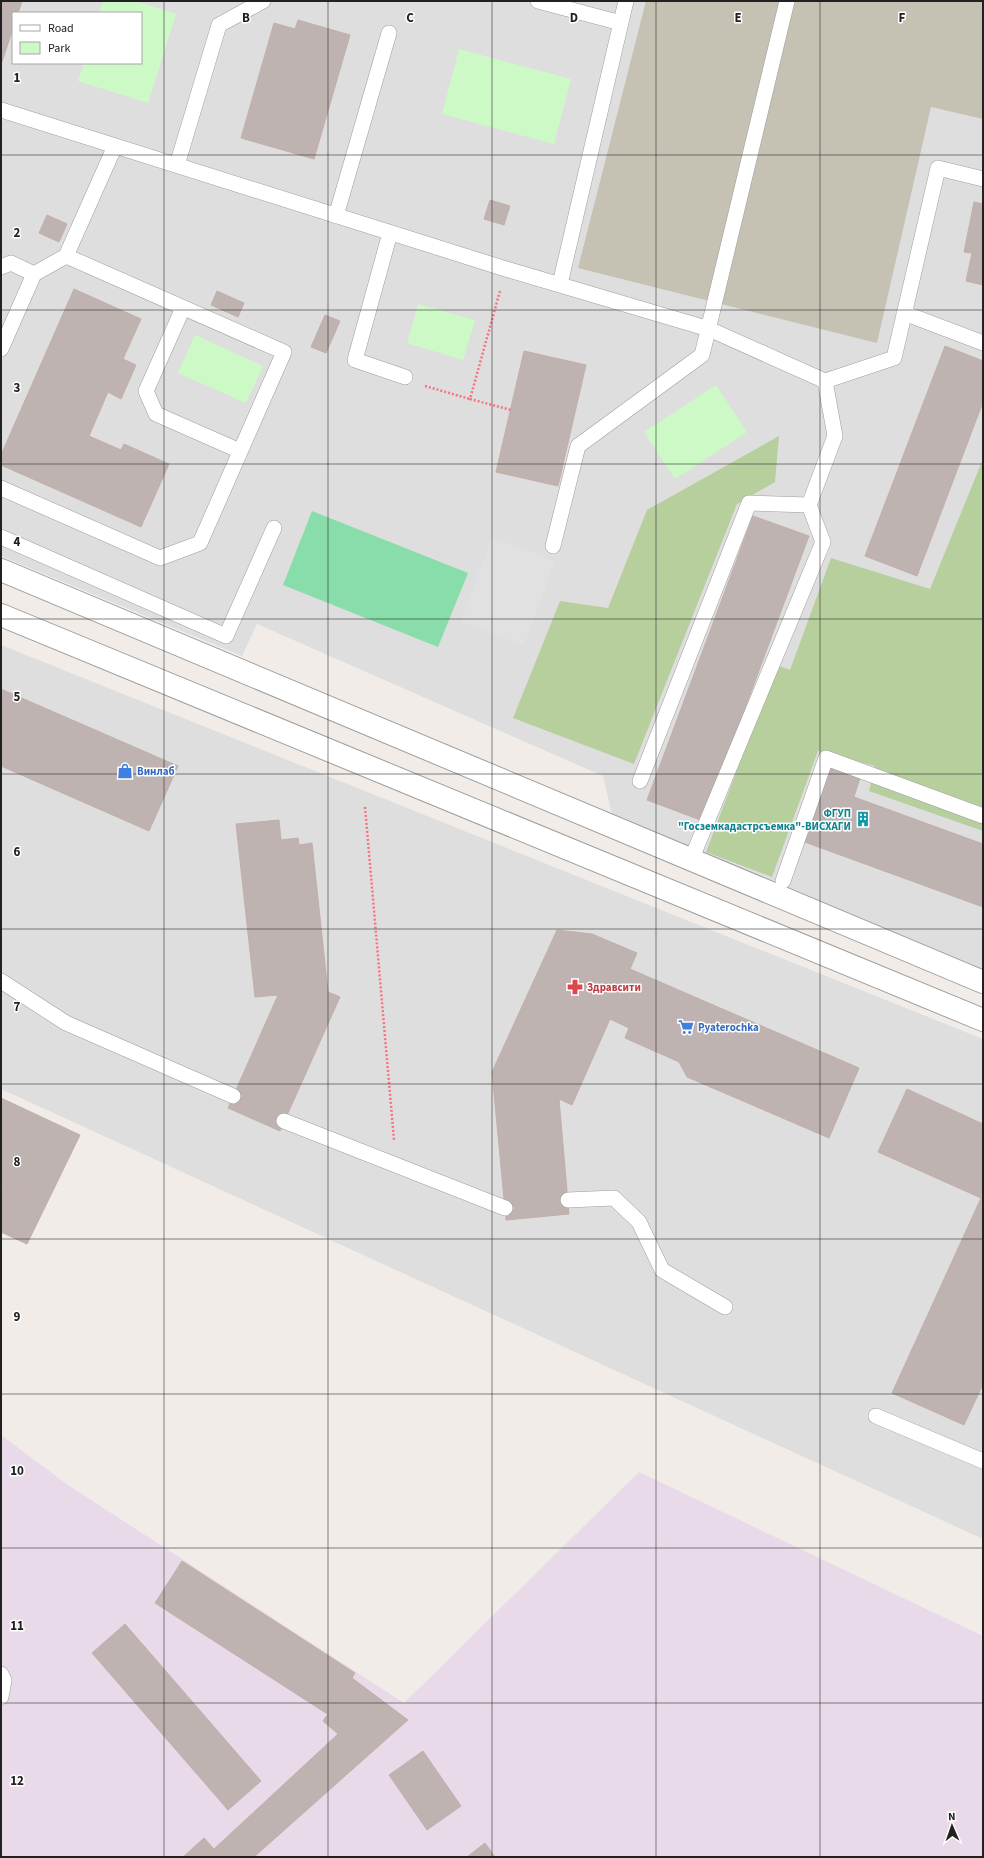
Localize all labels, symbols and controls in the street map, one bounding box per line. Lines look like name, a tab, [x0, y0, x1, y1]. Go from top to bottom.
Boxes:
text: B	[242, 9, 250, 27]
text: C	[406, 9, 414, 27]
text: D	[570, 9, 578, 27]
text: E	[734, 9, 742, 27]
text: F	[899, 9, 906, 27]
legend	[12, 12, 142, 64]
text: Road	[48, 20, 74, 37]
text: Park	[48, 40, 70, 57]
text: 1	[14, 69, 21, 87]
text: 2	[14, 224, 21, 242]
text: 3	[14, 379, 21, 397]
text: 4	[14, 533, 21, 551]
text: 5	[14, 688, 21, 706]
shop icon: Винлаб	[116, 762, 134, 780]
place label: Винлаб	[137, 764, 175, 779]
place label: ФГУП "Госземкадастрсъемка"-ВИСХАГИ	[678, 806, 851, 834]
building icon: ФГУП "Госземкадастрсъемка"-ВИСХАГИ	[854, 810, 872, 828]
text: 6	[14, 843, 21, 861]
pharmacy icon: Здравсити	[566, 978, 584, 996]
place label: Здравсити	[587, 980, 641, 995]
text: 7	[14, 998, 21, 1016]
supermarket icon: Pyaterochka	[677, 1018, 695, 1036]
place label: Pyaterochka	[698, 1020, 759, 1035]
text: 8	[14, 1153, 21, 1171]
text: 9	[14, 1308, 21, 1326]
text: 10	[10, 1462, 24, 1480]
text: 11	[10, 1617, 24, 1635]
text: 12	[10, 1772, 24, 1790]
north arrow	[932, 1806, 972, 1846]
text: N	[948, 1809, 956, 1824]

